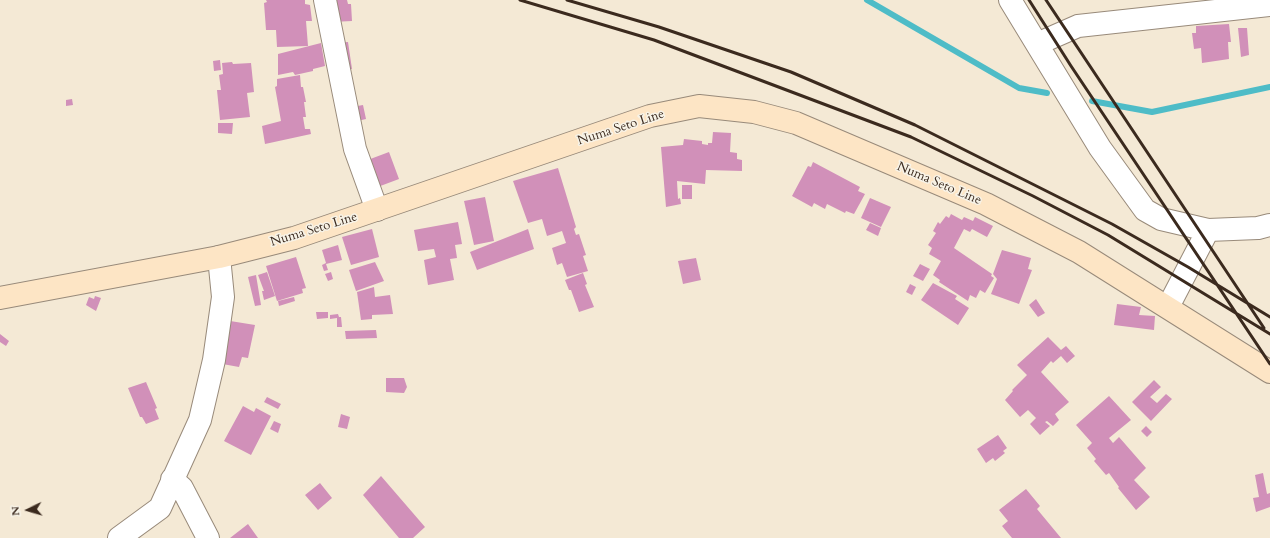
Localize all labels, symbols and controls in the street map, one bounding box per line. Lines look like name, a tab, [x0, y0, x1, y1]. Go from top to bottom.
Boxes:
street label: Numa Seto Line	[576, 107, 666, 149]
street label: Numa Seto Line	[894, 159, 984, 209]
street label: Numa Seto Line	[269, 209, 359, 251]
north arrow	[8, 490, 48, 530]
text: N	[8, 506, 23, 517]

